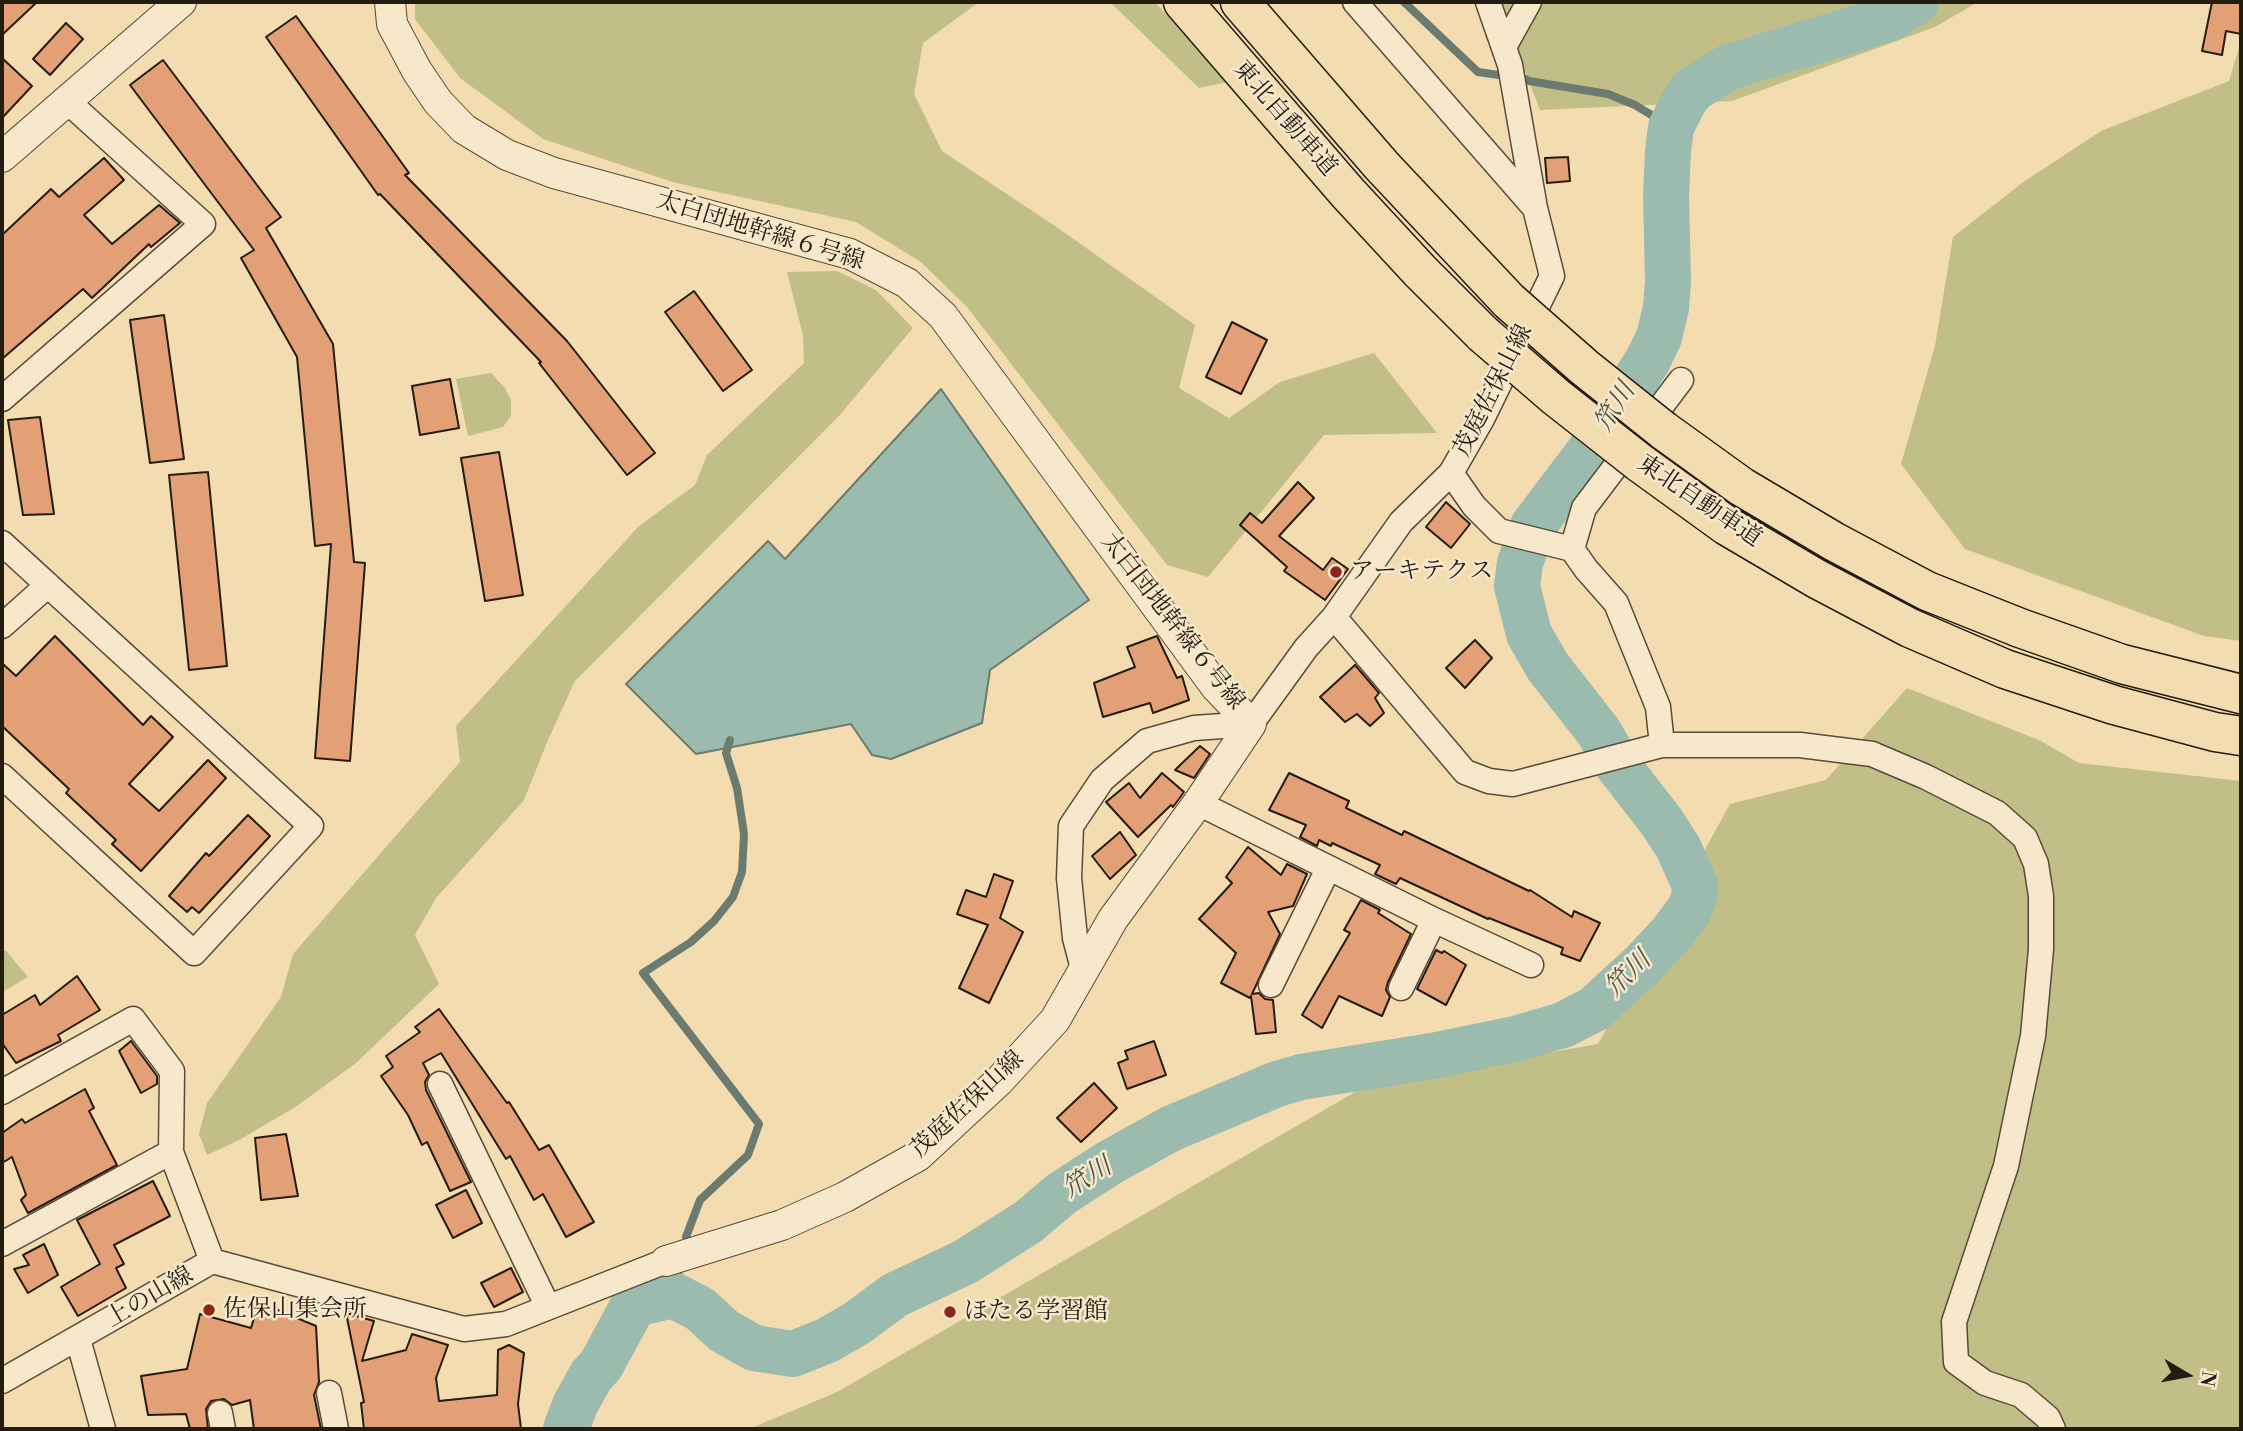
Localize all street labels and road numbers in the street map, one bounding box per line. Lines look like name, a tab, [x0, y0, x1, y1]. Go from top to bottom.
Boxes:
street label: 東北自動車道	[1226, 55, 1342, 183]
street label: 太白団地幹線６号線	[653, 187, 867, 277]
street label: 茂庭佐保山線	[1448, 320, 1540, 462]
street label: 東北自動車道	[1631, 450, 1767, 554]
street label: 太白団地幹線６号線	[1094, 528, 1250, 716]
street label: 茂庭佐保山線	[906, 1045, 1030, 1165]
street label: 上の山線	[101, 1262, 199, 1334]

